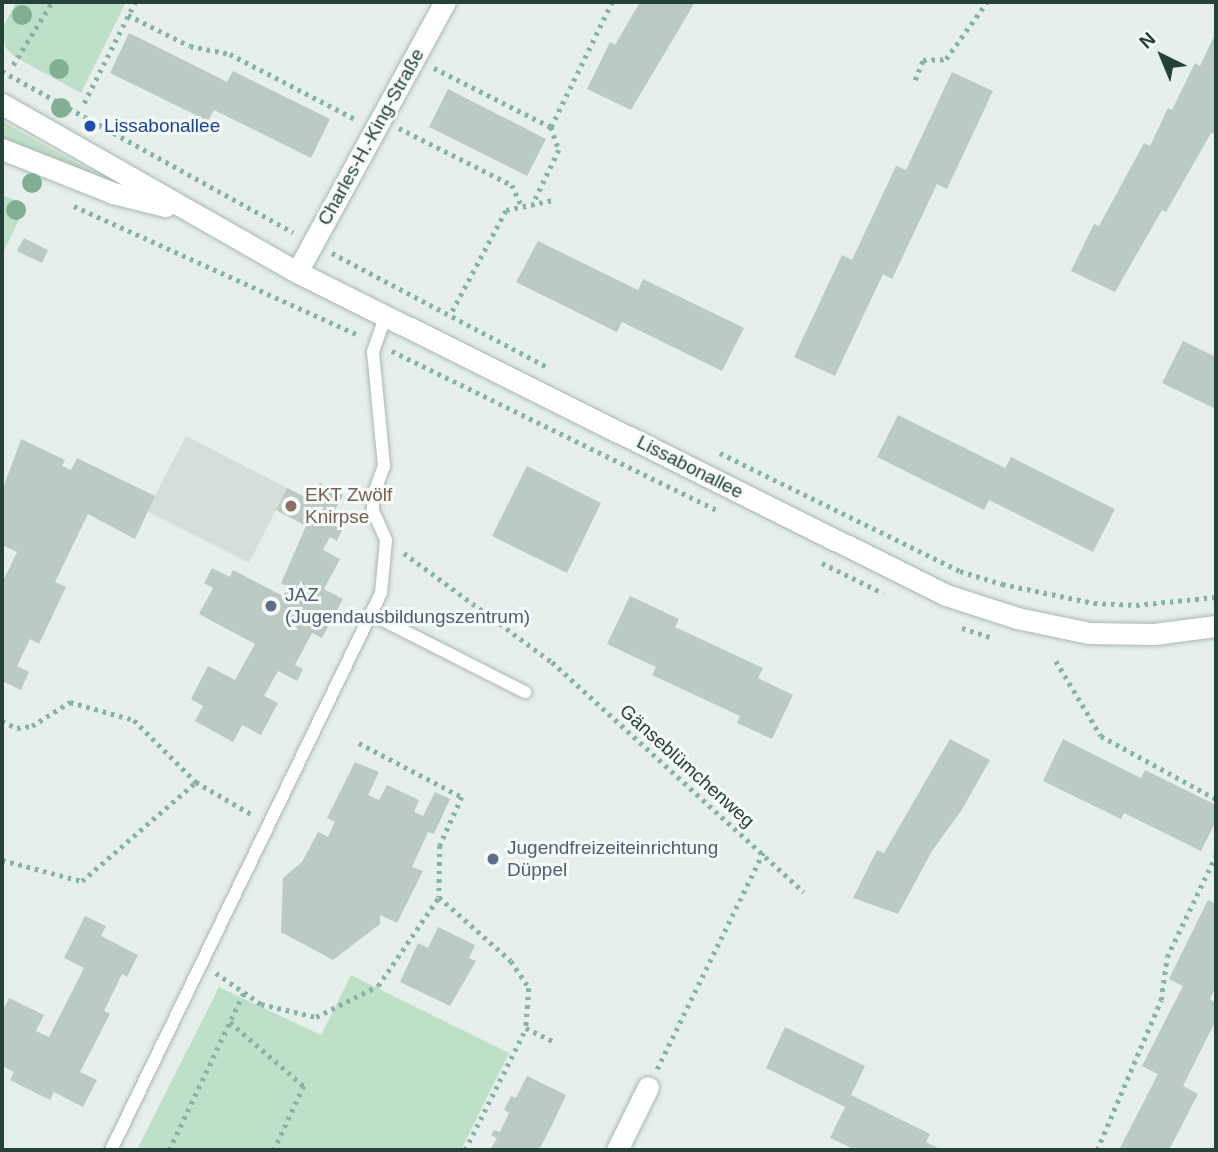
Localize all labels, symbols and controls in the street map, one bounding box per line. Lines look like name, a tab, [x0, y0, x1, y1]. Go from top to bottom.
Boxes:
north arrow	[1127, 21, 1197, 91]
text: N	[1135, 28, 1160, 53]
street label: Charles-H.-King-Straße	[313, 45, 429, 229]
place label: Lissabonallee	[104, 115, 220, 137]
marker: Lissabonallee	[82, 118, 98, 134]
street label: Lissabonallee	[633, 430, 747, 504]
place label: EKT Zwölf Knirpse	[305, 484, 393, 528]
marker: EKT Zwölf Knirpse	[283, 498, 299, 514]
place label: JAZ (Jugendausbildungszentrum)	[285, 584, 530, 628]
marker: JAZ (Jugendausbildungszentrum)	[263, 598, 279, 614]
street label: Gänseblümchenweg	[615, 700, 759, 832]
place label: Jugendfreizeiteinrichtung Düppel	[507, 837, 718, 881]
marker: Jugendfreizeiteinrichtung Düppel	[485, 851, 501, 867]

